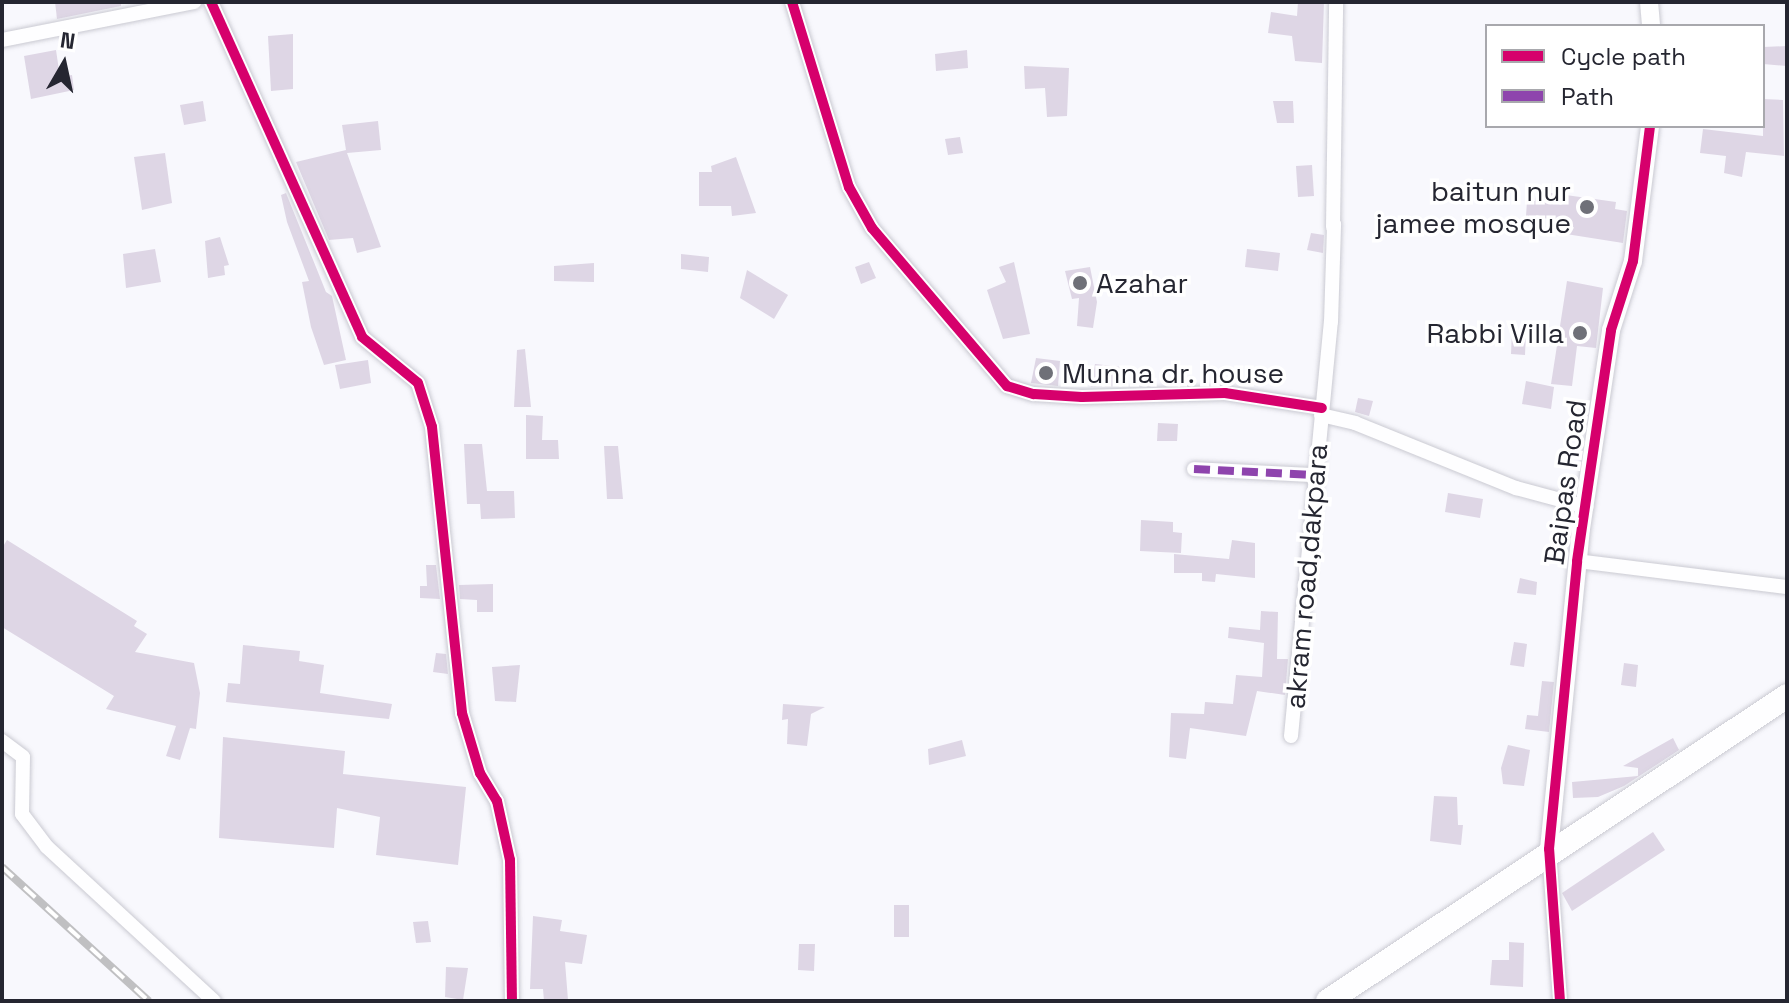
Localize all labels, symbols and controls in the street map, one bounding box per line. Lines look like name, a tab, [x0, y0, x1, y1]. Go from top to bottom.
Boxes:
north arrow	[24, 24, 104, 104]
legend	[1485, 24, 1765, 128]
text: N	[58, 25, 77, 55]
text: Cycle path	[1561, 41, 1686, 72]
text: Path	[1561, 81, 1614, 112]
place label: baitun nur jamee mosque	[1376, 174, 1571, 240]
marker: baitun nur jamee mosque	[1578, 198, 1596, 216]
place label: Azahar	[1096, 266, 1188, 300]
marker: Azahar	[1071, 274, 1089, 292]
place label: Rabbi Villa	[1426, 316, 1564, 350]
marker: Rabbi Villa	[1571, 324, 1589, 342]
place label: Munna dr. house	[1062, 356, 1285, 390]
marker: Munna dr. house	[1037, 364, 1055, 382]
street label: Baipas Road	[1537, 397, 1593, 567]
street label: akram road,dakpara	[1278, 442, 1334, 710]

